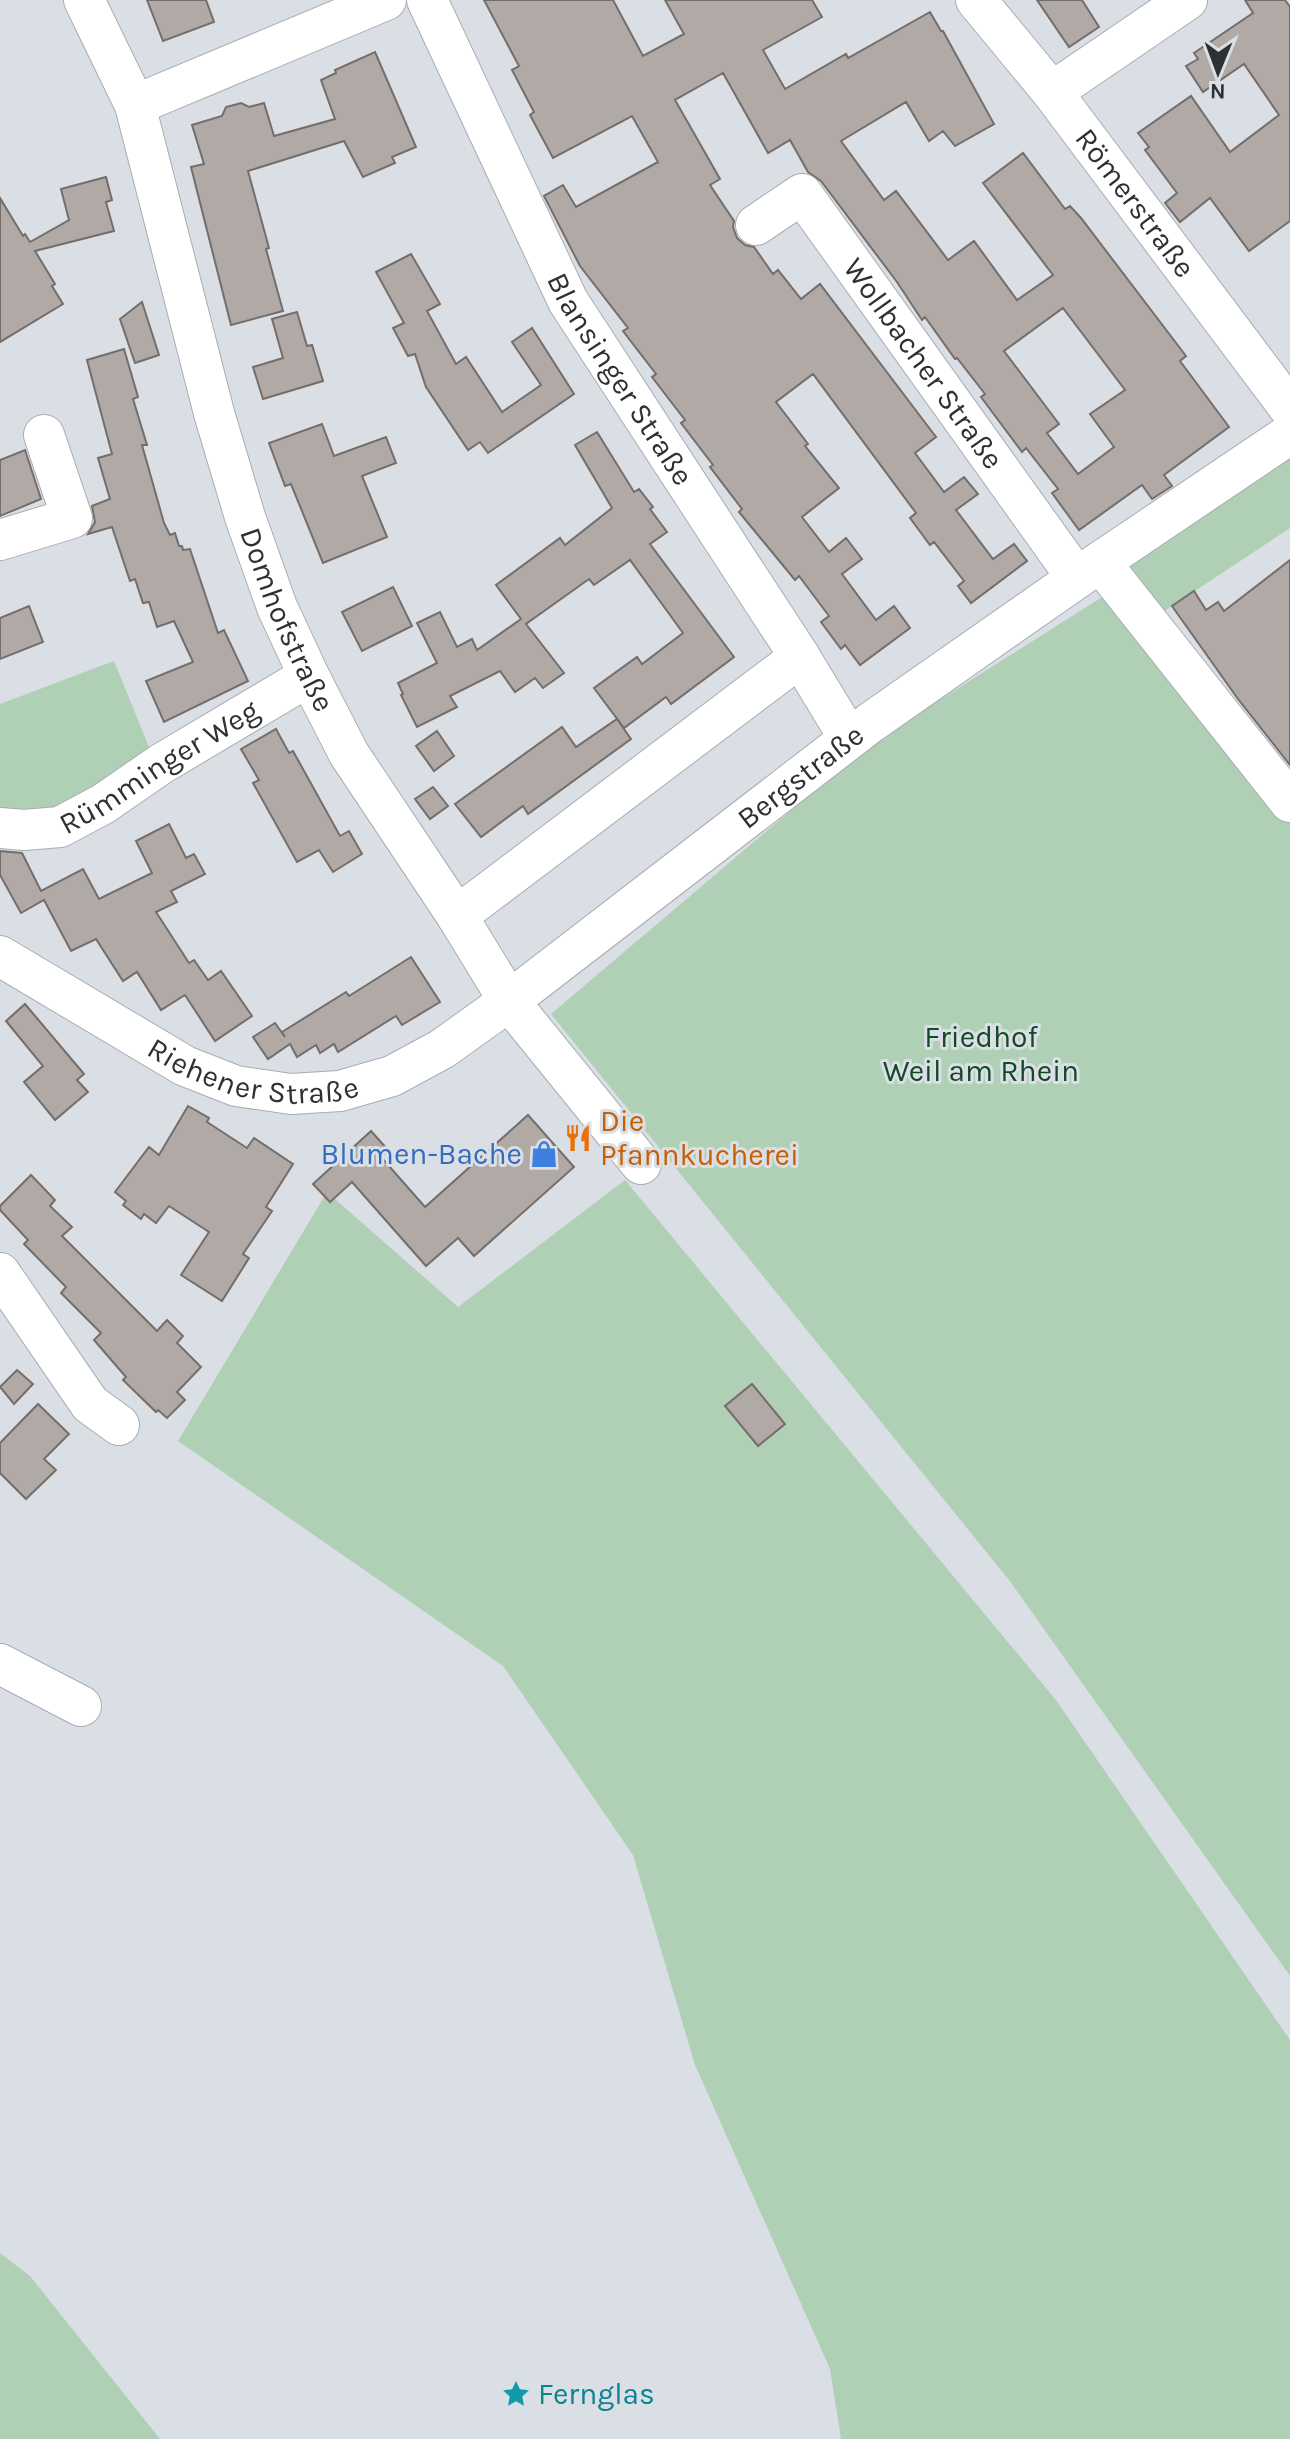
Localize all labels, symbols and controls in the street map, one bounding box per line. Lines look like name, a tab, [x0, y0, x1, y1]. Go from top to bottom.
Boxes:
north arrow	[1178, 32, 1258, 112]
text: N	[1210, 78, 1226, 104]
street label: Römerstraße	[1068, 121, 1203, 285]
street label: Wollbacher Straße	[836, 251, 1011, 476]
street label: Blansinger Straße	[539, 267, 701, 492]
street label: Domhofstraße	[232, 523, 342, 718]
street label: Rümminger Weg	[53, 692, 265, 842]
street label: Bergstraße	[730, 717, 871, 836]
park label: Friedhof Weil am Rhein	[883, 1019, 1079, 1089]
street label: Riehener Straße	[141, 1030, 363, 1112]
place label: Die Pfannkucherei	[600, 1103, 799, 1173]
restaurant icon: Die Pfannkucherei	[563, 1123, 593, 1153]
place label: Blumen-Bache	[321, 1136, 522, 1172]
shop icon: Blumen-Bache	[529, 1139, 559, 1169]
place label: Fernglas	[538, 2376, 655, 2412]
place icon: Fernglas	[501, 2379, 531, 2409]

